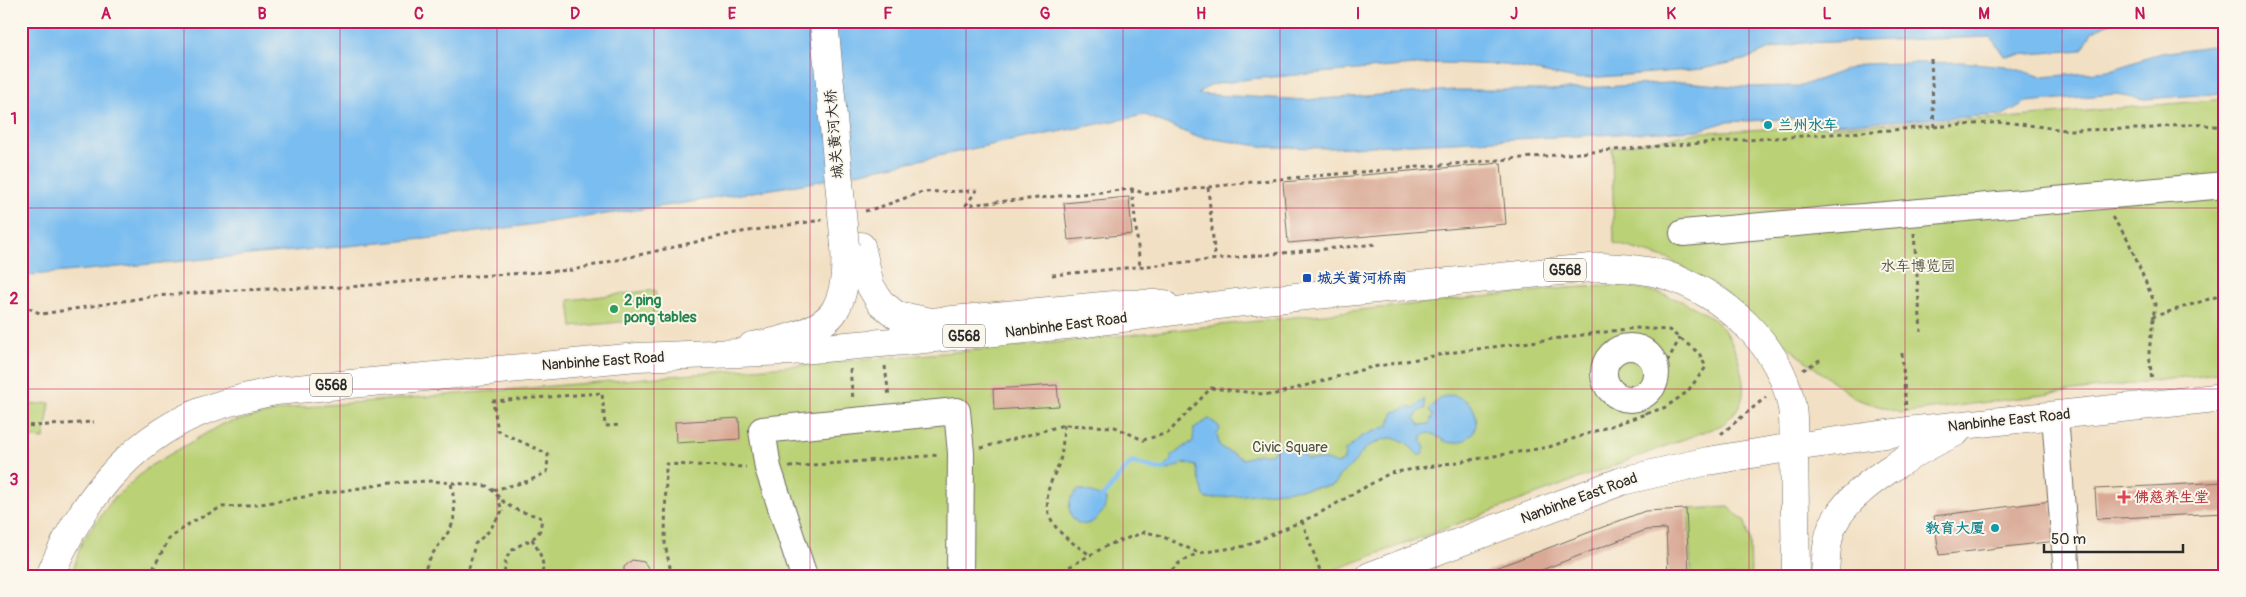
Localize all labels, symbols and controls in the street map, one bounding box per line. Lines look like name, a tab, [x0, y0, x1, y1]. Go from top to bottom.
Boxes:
text: A	[101, 4, 112, 24]
text: B	[257, 4, 267, 24]
text: C	[414, 4, 424, 24]
text: D	[570, 4, 580, 24]
text: E	[728, 4, 737, 24]
text: F	[883, 4, 893, 24]
text: G	[1040, 4, 1051, 24]
text: H	[1196, 4, 1206, 24]
text: I	[1356, 4, 1360, 24]
text: J	[1510, 4, 1518, 24]
text: K	[1666, 4, 1676, 24]
text: L	[1822, 4, 1832, 24]
text: M	[1978, 4, 1990, 24]
text: N	[2135, 4, 2146, 24]
street label: 城关黄河大桥	[821, 88, 848, 180]
text: 1	[11, 109, 17, 129]
place label: 兰州水车	[1778, 116, 1838, 135]
marker: 兰州水车	[1762, 119, 1774, 131]
park label: 水车博览园	[1880, 257, 1956, 276]
road number: G568	[1544, 258, 1586, 282]
place label: 城关黄河桥南	[1317, 269, 1407, 288]
marker: 城关黄河桥南	[1301, 272, 1313, 284]
text: 2	[10, 289, 19, 309]
place label: 2 ping pong tables	[624, 291, 697, 327]
marker: 2 ping pong tables	[608, 303, 620, 315]
street label: Nanbinhe East Road	[1004, 309, 1128, 342]
road number: G568	[943, 324, 985, 348]
street label: Nanbinhe East Road	[541, 348, 665, 375]
road number: G568	[310, 374, 352, 396]
street label: Nanbinhe East Road	[1947, 405, 2071, 436]
park label: Civic Square	[1252, 438, 1328, 457]
street label: Nanbinhe East Road	[1518, 468, 1640, 528]
text: 3	[10, 470, 19, 490]
place label: 佛慈养生堂	[2134, 488, 2209, 507]
marker: 佛慈养生堂	[2118, 491, 2130, 503]
place label: 教育大厦	[1925, 519, 1985, 538]
marker: 教育大厦	[1989, 522, 2001, 534]
scale bar	[2044, 522, 2182, 554]
text: 50 m	[2051, 530, 2086, 549]

